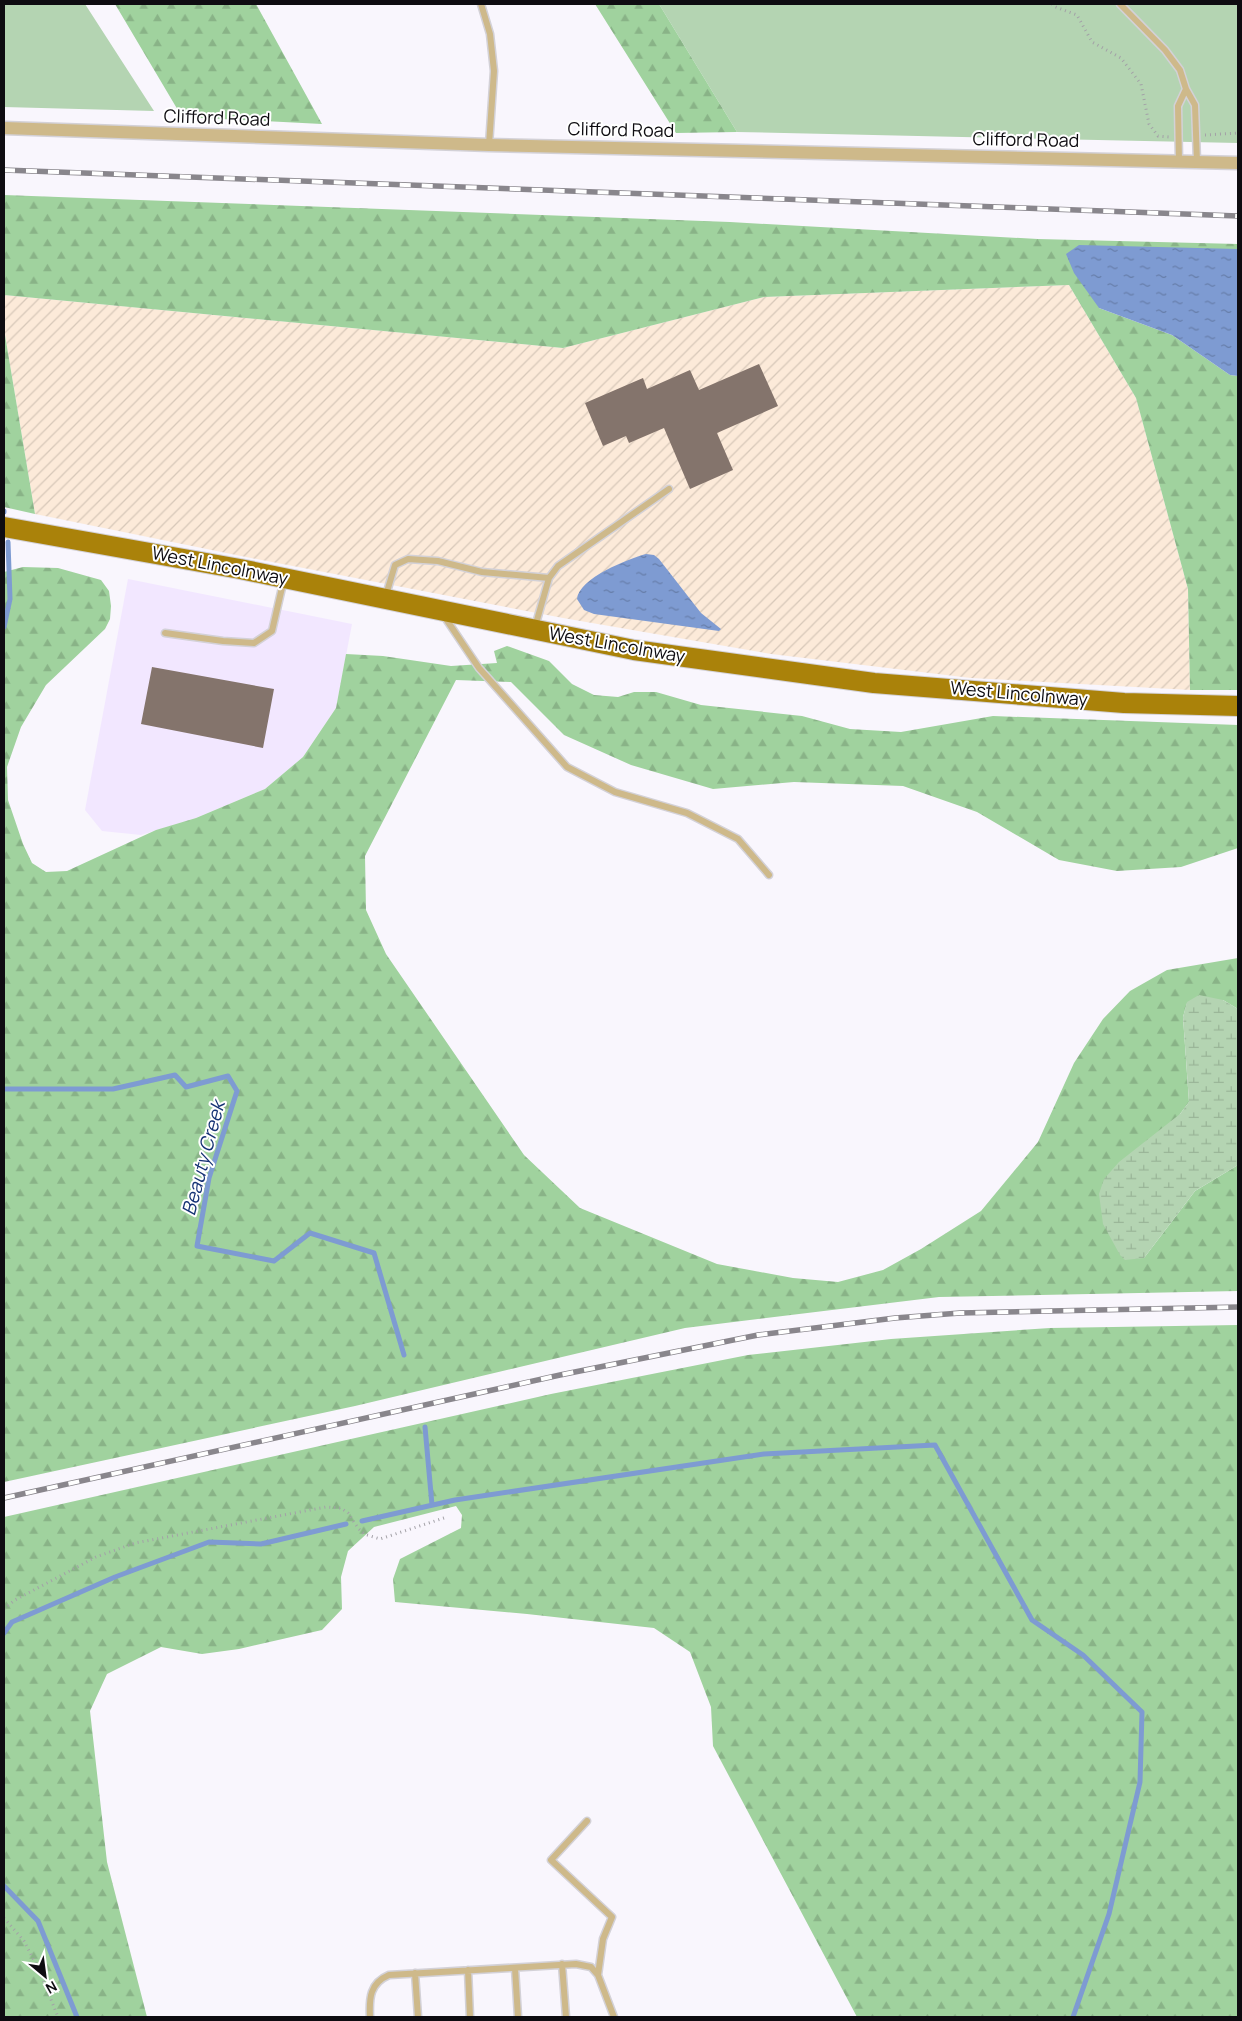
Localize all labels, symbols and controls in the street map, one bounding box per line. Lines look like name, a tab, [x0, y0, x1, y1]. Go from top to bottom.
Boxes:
street label: Clifford Road	[163, 103, 271, 131]
street label: Clifford Road	[567, 116, 675, 142]
street label: Clifford Road	[972, 126, 1080, 152]
street label: West Lincolnway	[150, 540, 291, 590]
street label: West Lincolnway	[547, 620, 688, 668]
street label: West Lincolnway	[949, 675, 1089, 711]
water label: Beauty Creek	[175, 1095, 231, 1218]
north arrow	[20, 1951, 70, 2001]
text: N	[43, 1977, 61, 1999]

